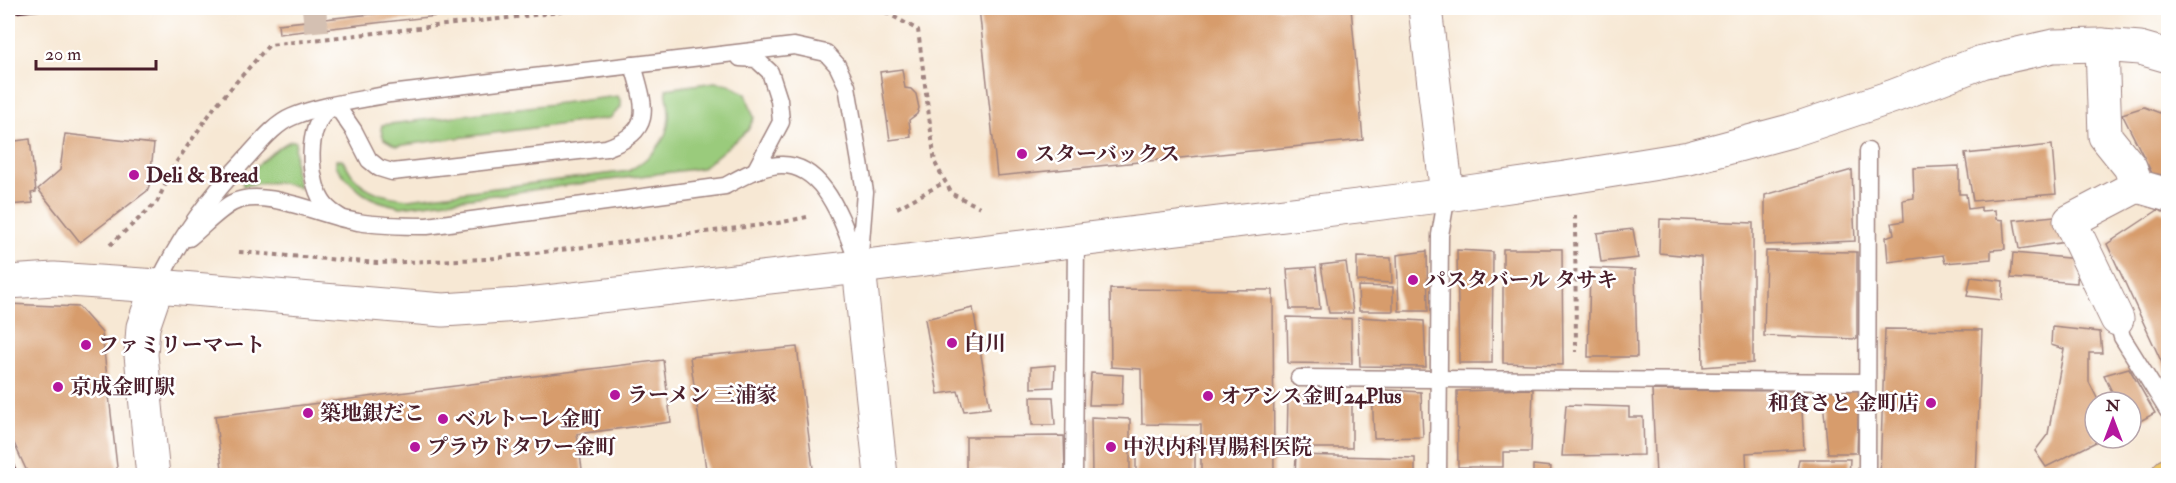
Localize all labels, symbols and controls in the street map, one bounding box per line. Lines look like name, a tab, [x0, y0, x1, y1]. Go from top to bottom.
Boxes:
scale bar	[36, 33, 156, 71]
text: 20 m	[45, 43, 81, 66]
place label: スターバックス	[1034, 141, 1180, 168]
marker: スターバックス	[1015, 147, 1029, 161]
place label: Deli & Bread	[146, 162, 259, 189]
marker: Deli & Bread	[127, 168, 141, 182]
place label: パスタバール タサキ	[1425, 267, 1618, 294]
marker: パスタバール タサキ	[1406, 273, 1420, 287]
place label: 白川	[964, 330, 1006, 357]
place label: ファミリーマート	[98, 332, 266, 359]
marker: 白川	[945, 336, 959, 350]
marker: ファミリーマート	[79, 338, 93, 352]
place label: 京成金町駅	[70, 374, 175, 401]
marker: 京成金町駅	[51, 380, 65, 394]
place label: ラーメン 三浦家	[627, 382, 777, 409]
place label: オアシス金町24Plus	[1220, 383, 1402, 410]
marker: ラーメン 三浦家	[608, 388, 622, 402]
marker: オアシス金町24Plus	[1201, 389, 1215, 403]
place label: 和食さと 金町店	[1768, 390, 1919, 417]
north arrow	[2083, 390, 2143, 450]
marker: 和食さと 金町店	[1924, 396, 1938, 410]
text: N	[2105, 396, 2121, 416]
place label: 築地銀だこ	[320, 400, 425, 427]
marker: 築地銀だこ	[301, 406, 315, 420]
place label: ベルトーレ金町	[455, 406, 602, 433]
marker: ベルトーレ金町	[436, 412, 450, 426]
place label: プラウドタワー金町	[427, 434, 616, 461]
place label: 中沢内科胃腸科医院	[1123, 434, 1312, 461]
marker: プラウドタワー金町	[408, 440, 422, 454]
marker: 中沢内科胃腸科医院	[1104, 440, 1118, 454]

